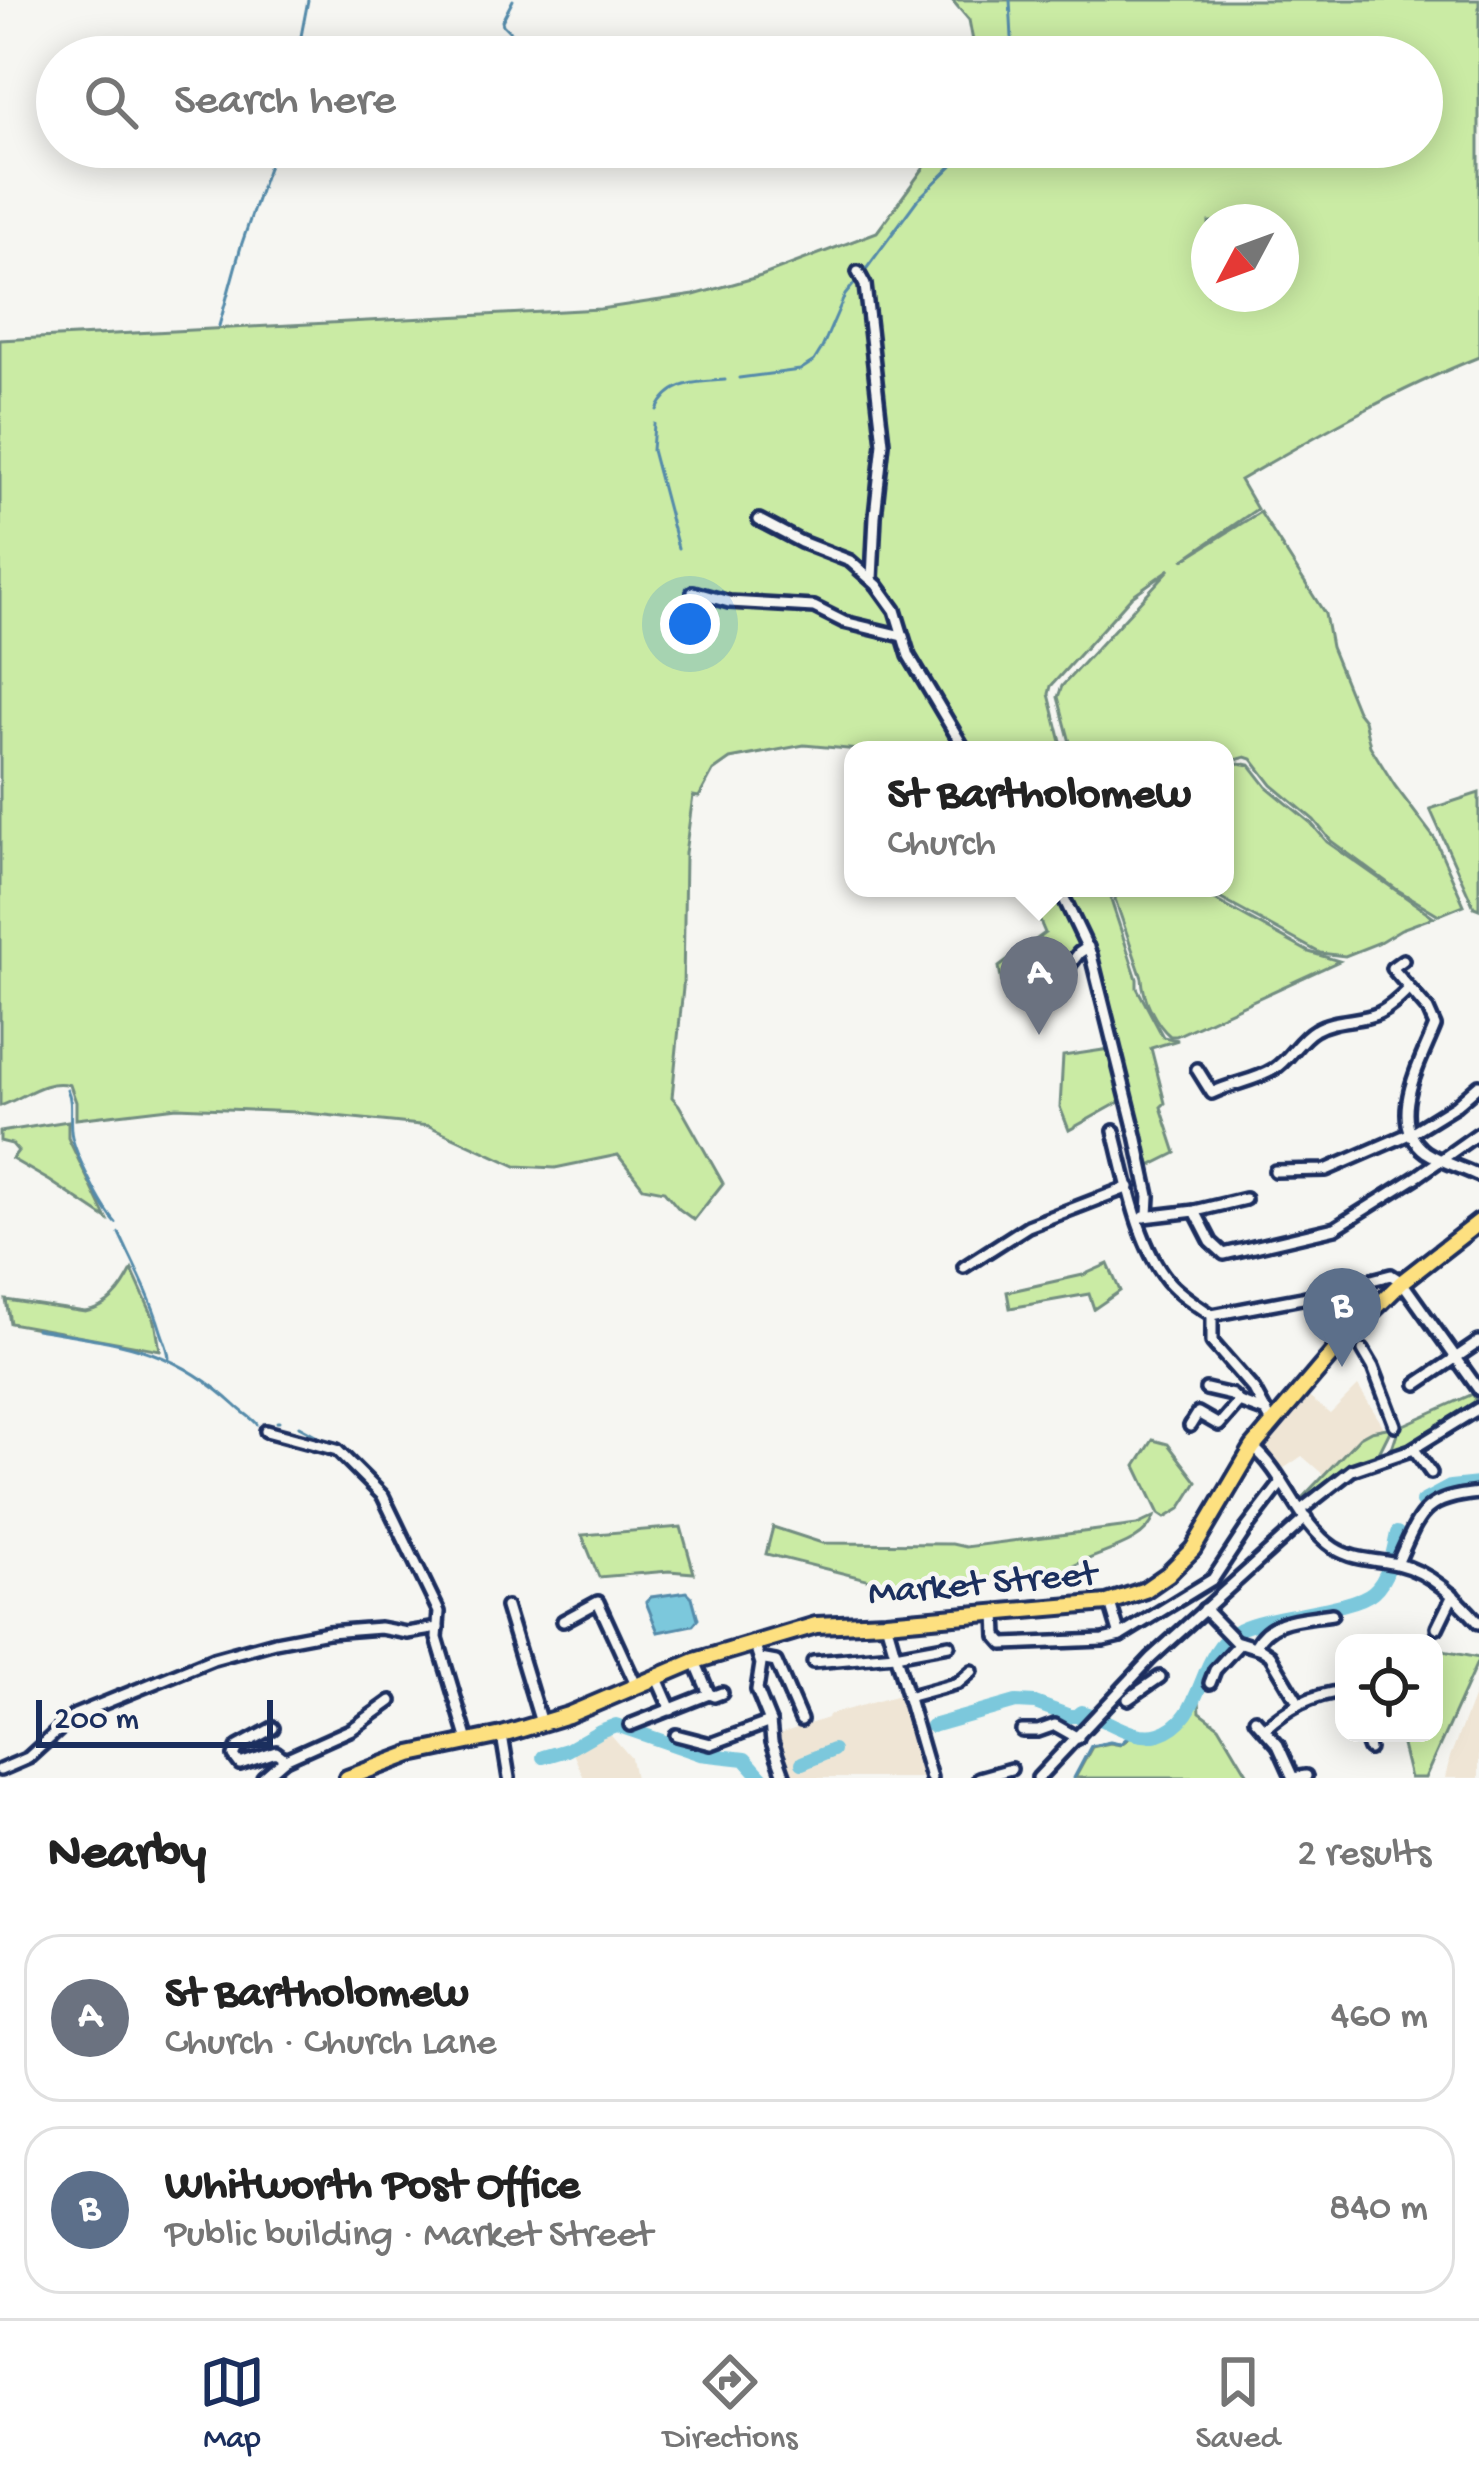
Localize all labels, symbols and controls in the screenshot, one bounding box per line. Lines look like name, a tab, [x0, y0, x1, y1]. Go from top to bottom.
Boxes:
search box	[36, 36, 1443, 168]
icon: search	[78, 69, 144, 135]
text: Search here	[174, 76, 396, 129]
north arrow	[1191, 204, 1299, 312]
your location	[660, 594, 720, 654]
popup	[844, 741, 1234, 897]
text: St Bartholomew	[887, 770, 1191, 823]
text: Church	[887, 823, 996, 869]
pin: A	[1000, 936, 1078, 1035]
pin: B	[1303, 1268, 1381, 1367]
street label: Market Street	[866, 1553, 1102, 1619]
map controls	[1335, 1634, 1443, 1742]
button: locate	[1335, 1634, 1443, 1742]
scale bar	[36, 1694, 273, 1747]
text: 200 m	[54, 1702, 139, 1740]
text: Nearby	[48, 1826, 206, 1886]
text: 2 results	[1297, 1833, 1431, 1879]
text: St Bartholomew	[165, 1969, 468, 2022]
text: A	[78, 1995, 102, 2041]
text: 460 m	[1331, 1995, 1428, 2041]
text: Church · Church Lane	[165, 2022, 496, 2068]
text: Whitworth Post Office	[165, 2161, 580, 2214]
text: B	[80, 2187, 100, 2233]
text: 840 m	[1329, 2187, 1428, 2233]
text: Public building · Market Street	[165, 2214, 653, 2260]
tab: Map	[199, 2349, 265, 2459]
tab: Directions	[663, 2349, 797, 2459]
tab: Saved	[1195, 2349, 1280, 2459]

